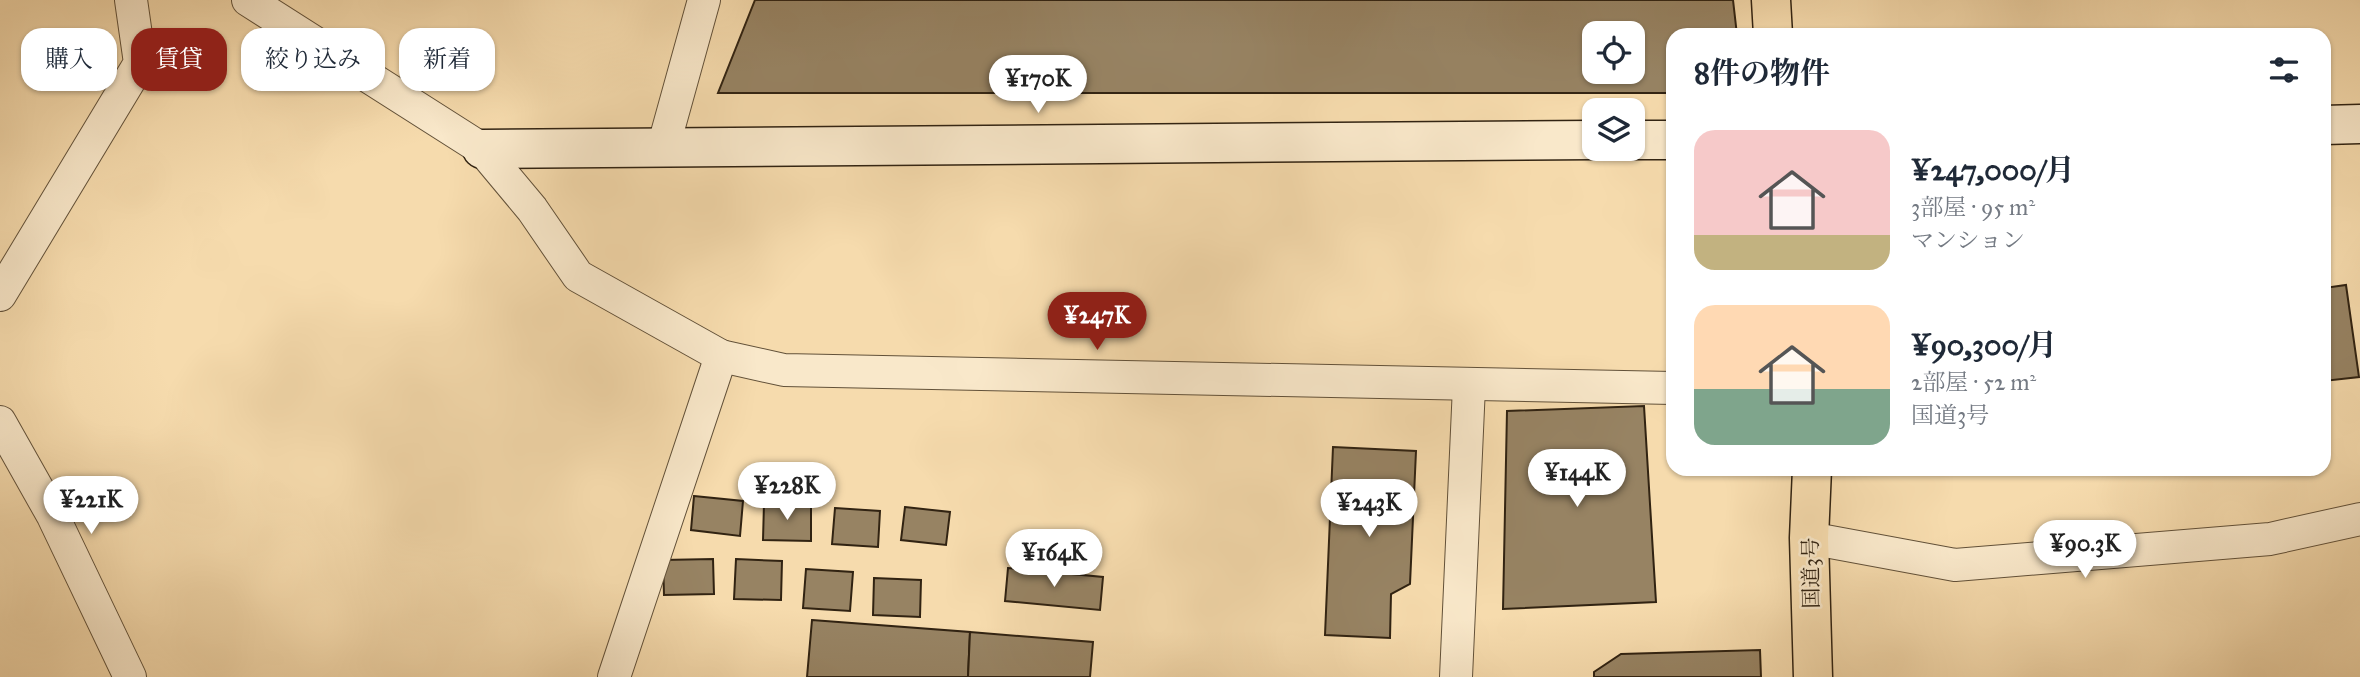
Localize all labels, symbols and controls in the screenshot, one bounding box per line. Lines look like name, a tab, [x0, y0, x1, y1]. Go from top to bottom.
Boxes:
map controls	[1582, 21, 1645, 161]
button: locate	[1582, 21, 1645, 84]
chip: 購入	[21, 28, 117, 91]
chip: 賃貸	[131, 28, 227, 91]
chip: 絞り込み	[241, 28, 385, 91]
chip: 新着	[399, 28, 495, 91]
icon: filters	[2265, 51, 2303, 89]
pin: ¥170K	[989, 55, 1087, 115]
text: 8件の物件	[1694, 55, 1830, 91]
text: ¥170K	[1005, 64, 1071, 92]
button: layers	[1582, 98, 1645, 161]
text: ¥247,000/月	[1911, 152, 2075, 188]
icon: home	[1750, 158, 1834, 242]
text: 3部屋 · 95 m²	[1911, 193, 2035, 221]
text: マンション	[1911, 226, 2025, 254]
pin: ¥247K	[1048, 292, 1146, 352]
text: ¥247K	[1064, 301, 1130, 329]
text: ¥90,300/月	[1911, 327, 2057, 363]
icon: home	[1750, 333, 1834, 417]
text: 2部屋 · 52 m²	[1911, 368, 2036, 396]
text: 国道3号	[1911, 401, 1989, 429]
pin: ¥144K	[1528, 449, 1626, 509]
text: ¥144K	[1544, 458, 1610, 486]
pin: ¥228K	[738, 462, 836, 522]
text: ¥228K	[754, 471, 820, 499]
pin: ¥221K	[42, 476, 140, 536]
pin: ¥243K	[1320, 480, 1418, 539]
text: ¥221K	[59, 485, 123, 513]
text: ¥243K	[1337, 488, 1401, 516]
pin: ¥90.3K	[2028, 520, 2142, 580]
text: ¥90.3K	[2049, 529, 2121, 557]
pin: ¥164K	[1005, 530, 1103, 589]
street label: 国道3号	[1797, 537, 1825, 609]
text: ¥164K	[1021, 538, 1087, 566]

